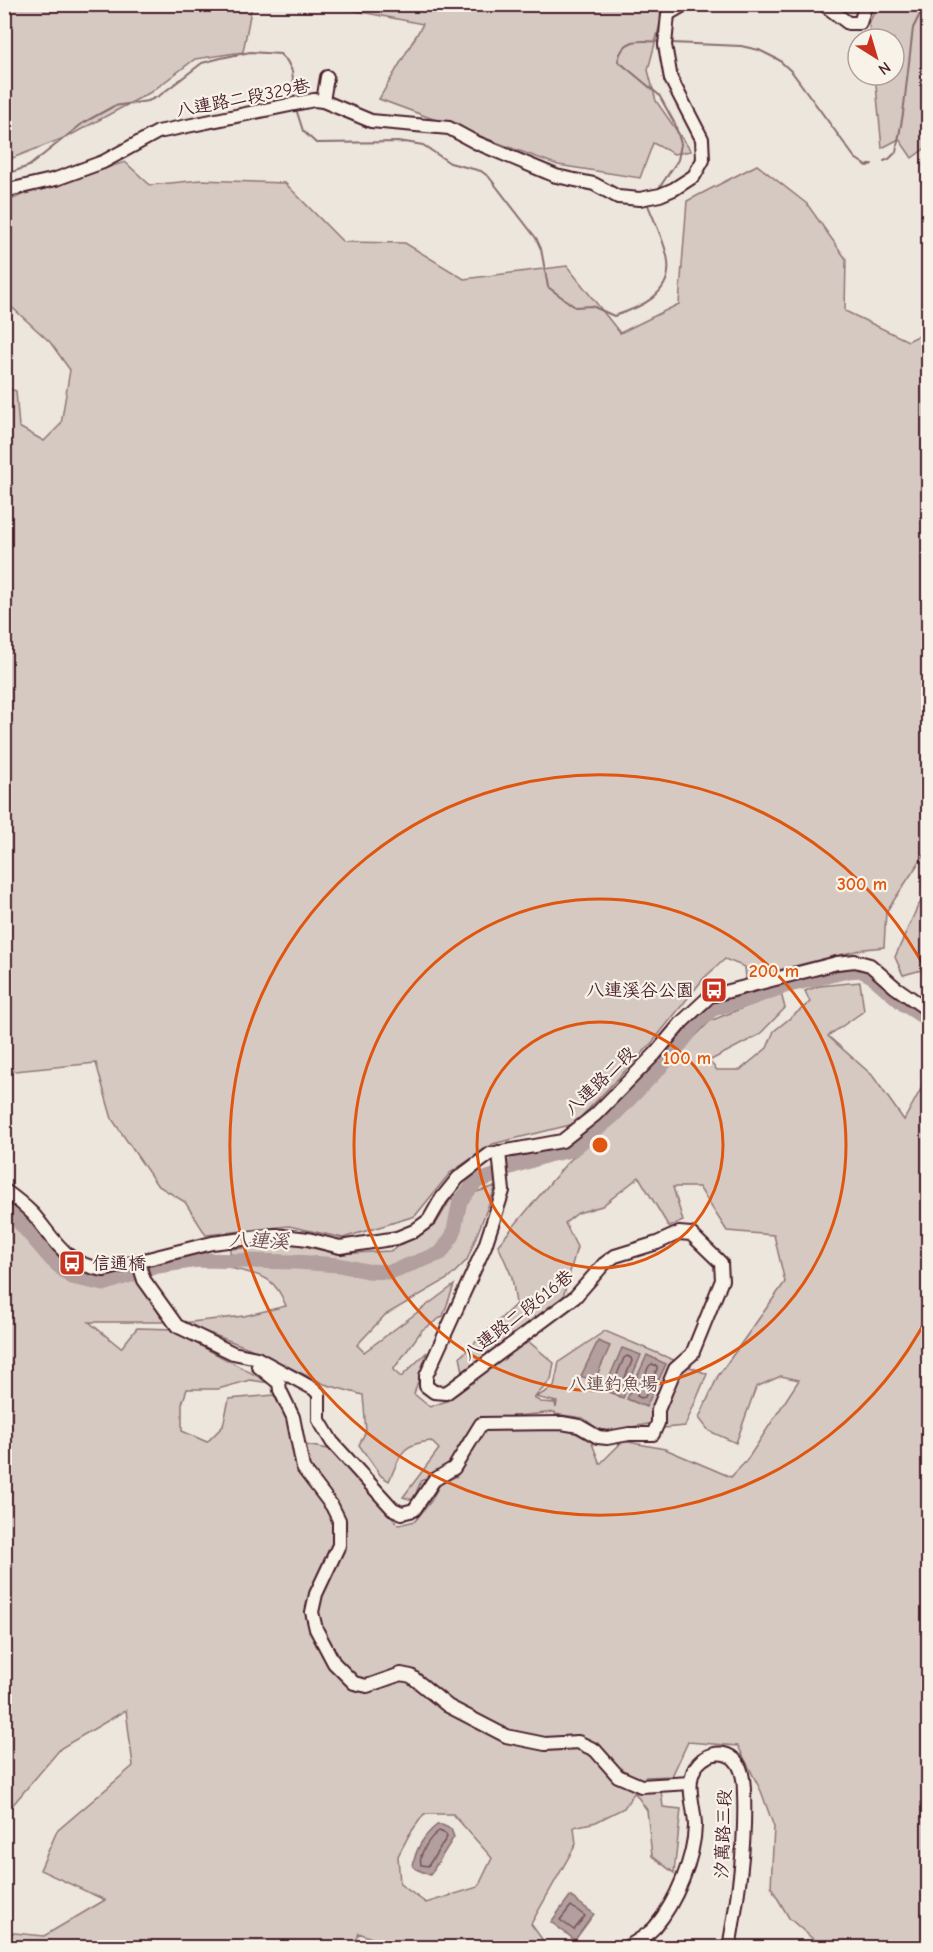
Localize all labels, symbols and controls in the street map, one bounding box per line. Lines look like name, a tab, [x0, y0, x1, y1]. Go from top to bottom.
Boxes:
north arrow	[846, 27, 906, 87]
text: N	[875, 58, 894, 79]
street label: 八連路二段329巷	[174, 75, 312, 122]
text: 300 m	[837, 874, 887, 895]
text: 200 m	[749, 961, 799, 982]
bus stop icon: 八連溪谷公園	[699, 975, 729, 1005]
place label: 八連溪谷公園	[586, 980, 694, 1001]
street label: 八連路二段	[561, 1043, 640, 1120]
text: 100 m	[663, 1048, 711, 1069]
centre of rings	[590, 1135, 610, 1155]
water label: 八連溪	[229, 1228, 290, 1253]
bus stop icon: 信通橋	[57, 1248, 87, 1278]
place label: 信通橋	[92, 1253, 146, 1274]
street label: 八連路二段616巷	[459, 1266, 578, 1365]
park label: 八連釣魚場	[568, 1374, 658, 1395]
street label: 汐萬路三段	[711, 1789, 736, 1879]

